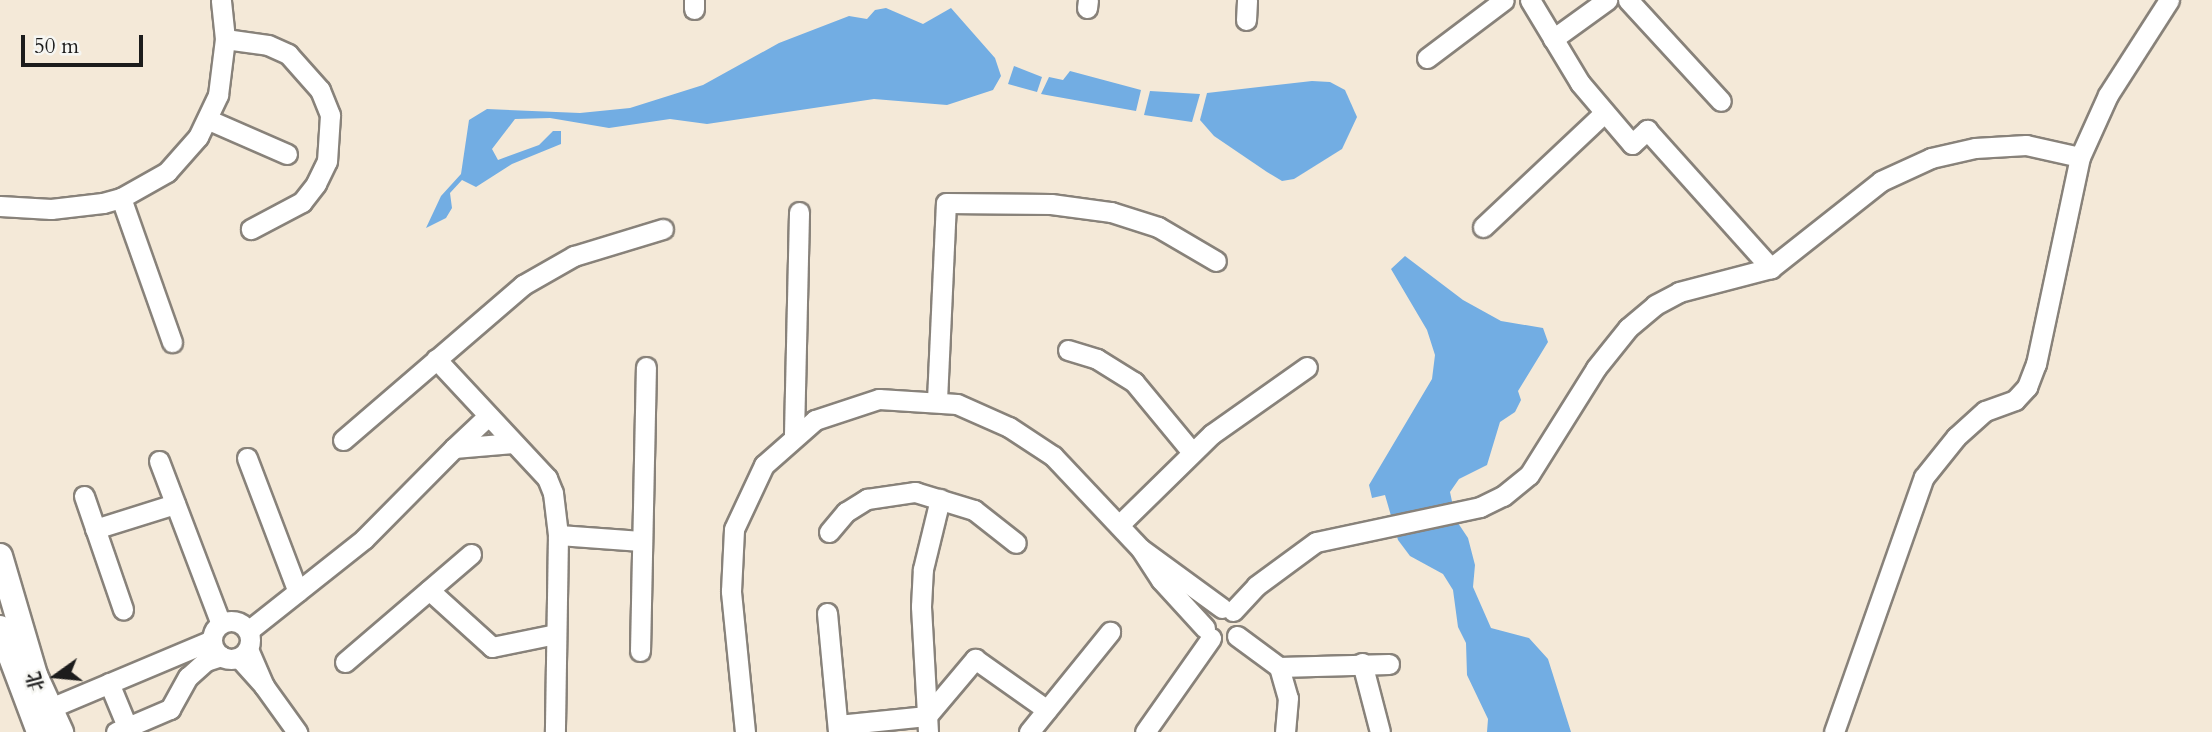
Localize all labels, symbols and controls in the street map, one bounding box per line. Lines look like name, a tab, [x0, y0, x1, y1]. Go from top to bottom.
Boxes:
scale bar	[24, 21, 147, 65]
text: 50 m	[34, 32, 79, 61]
north arrow	[21, 641, 91, 711]
text: 北	[21, 669, 51, 694]

